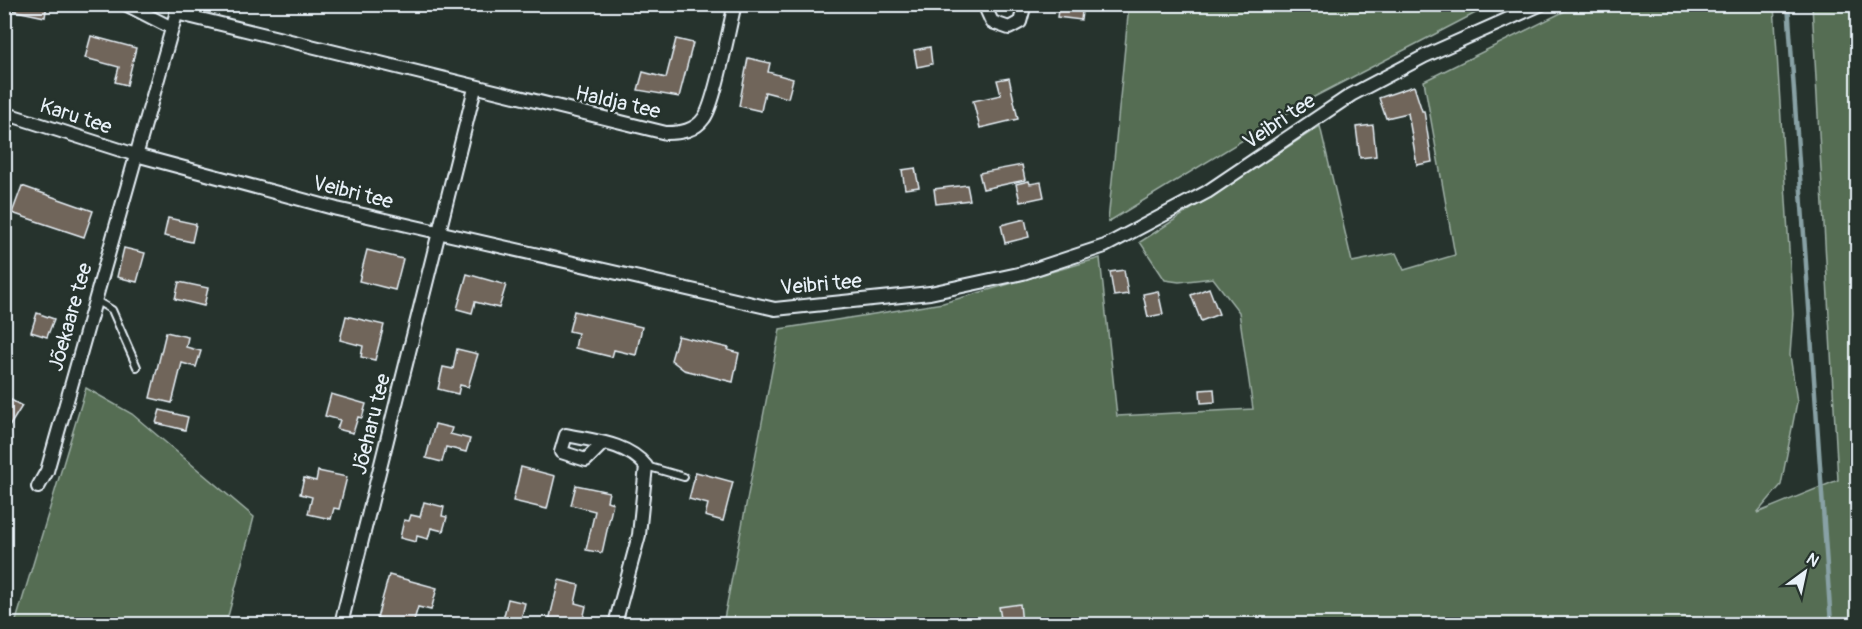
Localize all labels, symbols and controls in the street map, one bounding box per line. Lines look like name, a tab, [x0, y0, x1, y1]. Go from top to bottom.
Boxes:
street label: Haldja tee	[573, 80, 664, 126]
street label: Veibri tee	[1238, 87, 1321, 156]
street label: Karu tee	[36, 92, 116, 141]
street label: Veibri tee	[310, 169, 397, 216]
street label: Jõekaare tee	[42, 259, 99, 374]
street label: Veibri tee	[779, 267, 864, 302]
street label: Jõeharu tee	[346, 370, 397, 478]
north arrow	[1775, 542, 1835, 602]
text: N	[1803, 549, 1823, 572]

